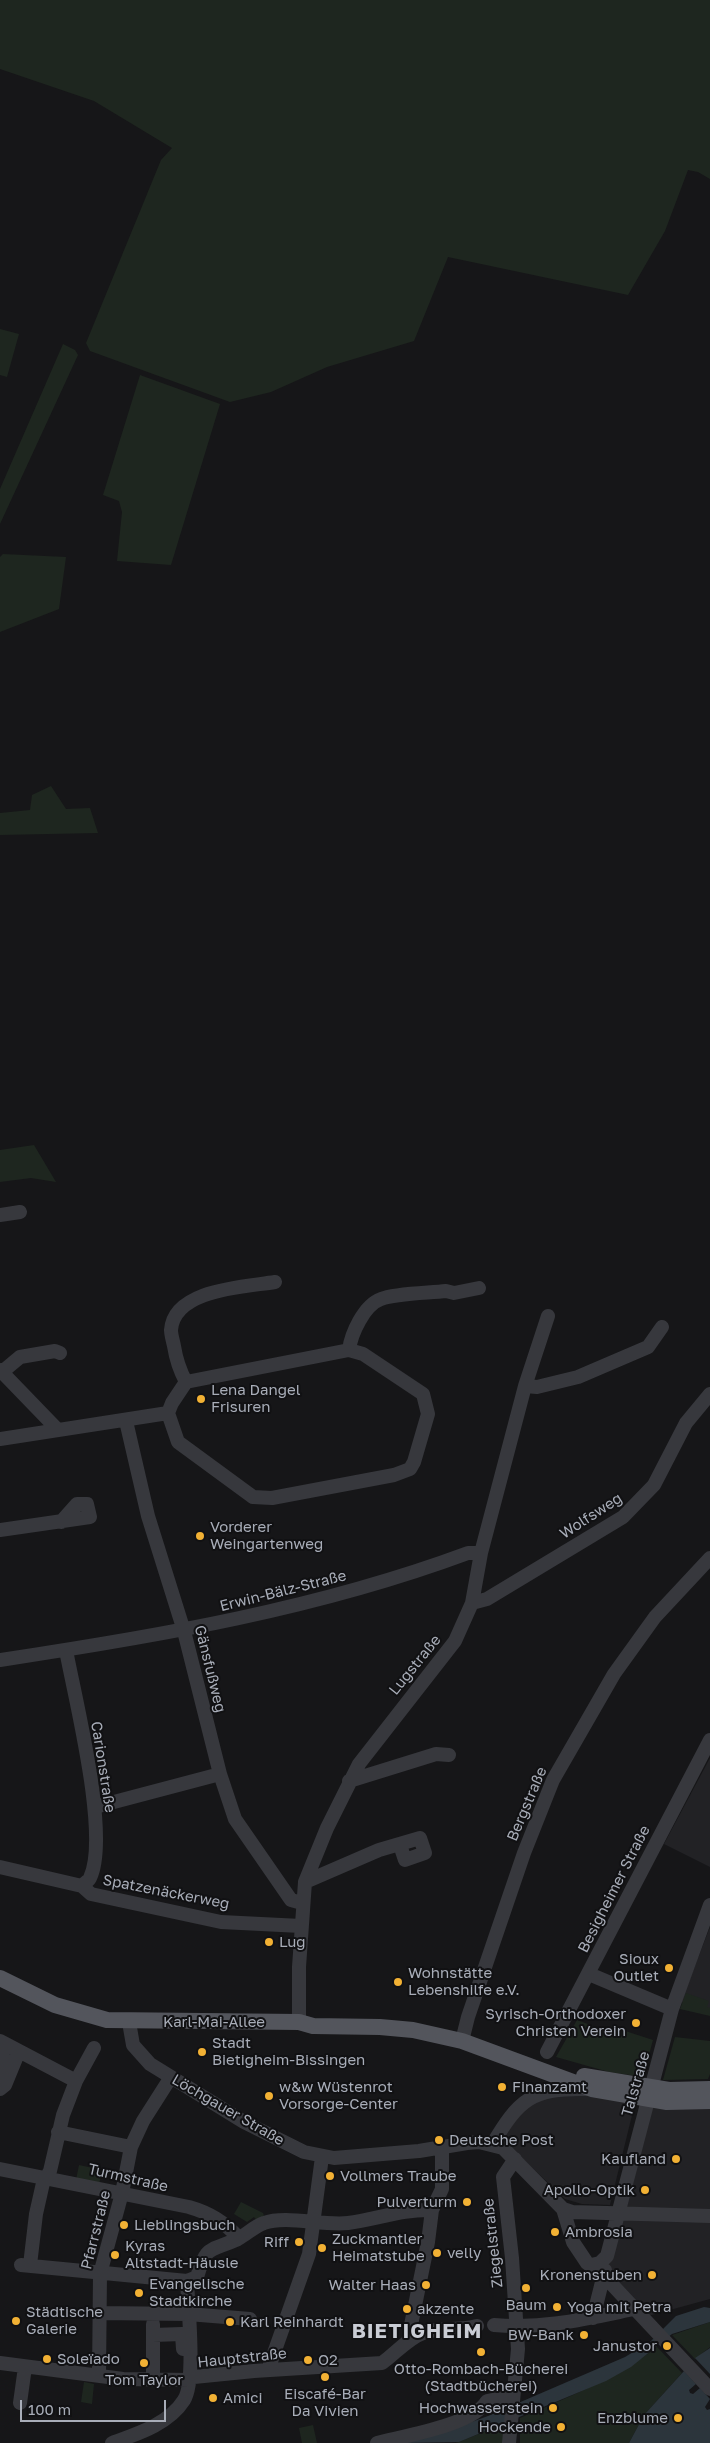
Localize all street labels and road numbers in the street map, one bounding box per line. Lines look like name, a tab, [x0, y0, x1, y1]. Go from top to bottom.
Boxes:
street label: Wolfsweg	[556, 1489, 626, 1543]
street label: Erwin-Bälz-Straße	[218, 1567, 348, 1615]
street label: Gänsfußweg	[190, 1624, 230, 1714]
street label: Lugstraße	[385, 1631, 445, 1699]
street label: Carionstraße	[87, 1720, 119, 1814]
street label: Bergstraße	[503, 1764, 551, 1844]
street label: Besigheimer Straße	[574, 1822, 654, 1956]
street label: Spatzenäckerweg	[101, 1871, 231, 1913]
street label: Karl-Mai-Allee	[163, 2013, 265, 2031]
street label: Talstraße	[618, 2049, 654, 2119]
street label: Löchgauer Straße	[169, 2071, 287, 2149]
street label: Turmstraße	[86, 2160, 170, 2196]
street label: Pfarrstraße	[77, 2189, 115, 2271]
street label: Ziegelstraße	[479, 2197, 507, 2289]
street label: Hauptstraße	[196, 2344, 288, 2372]

